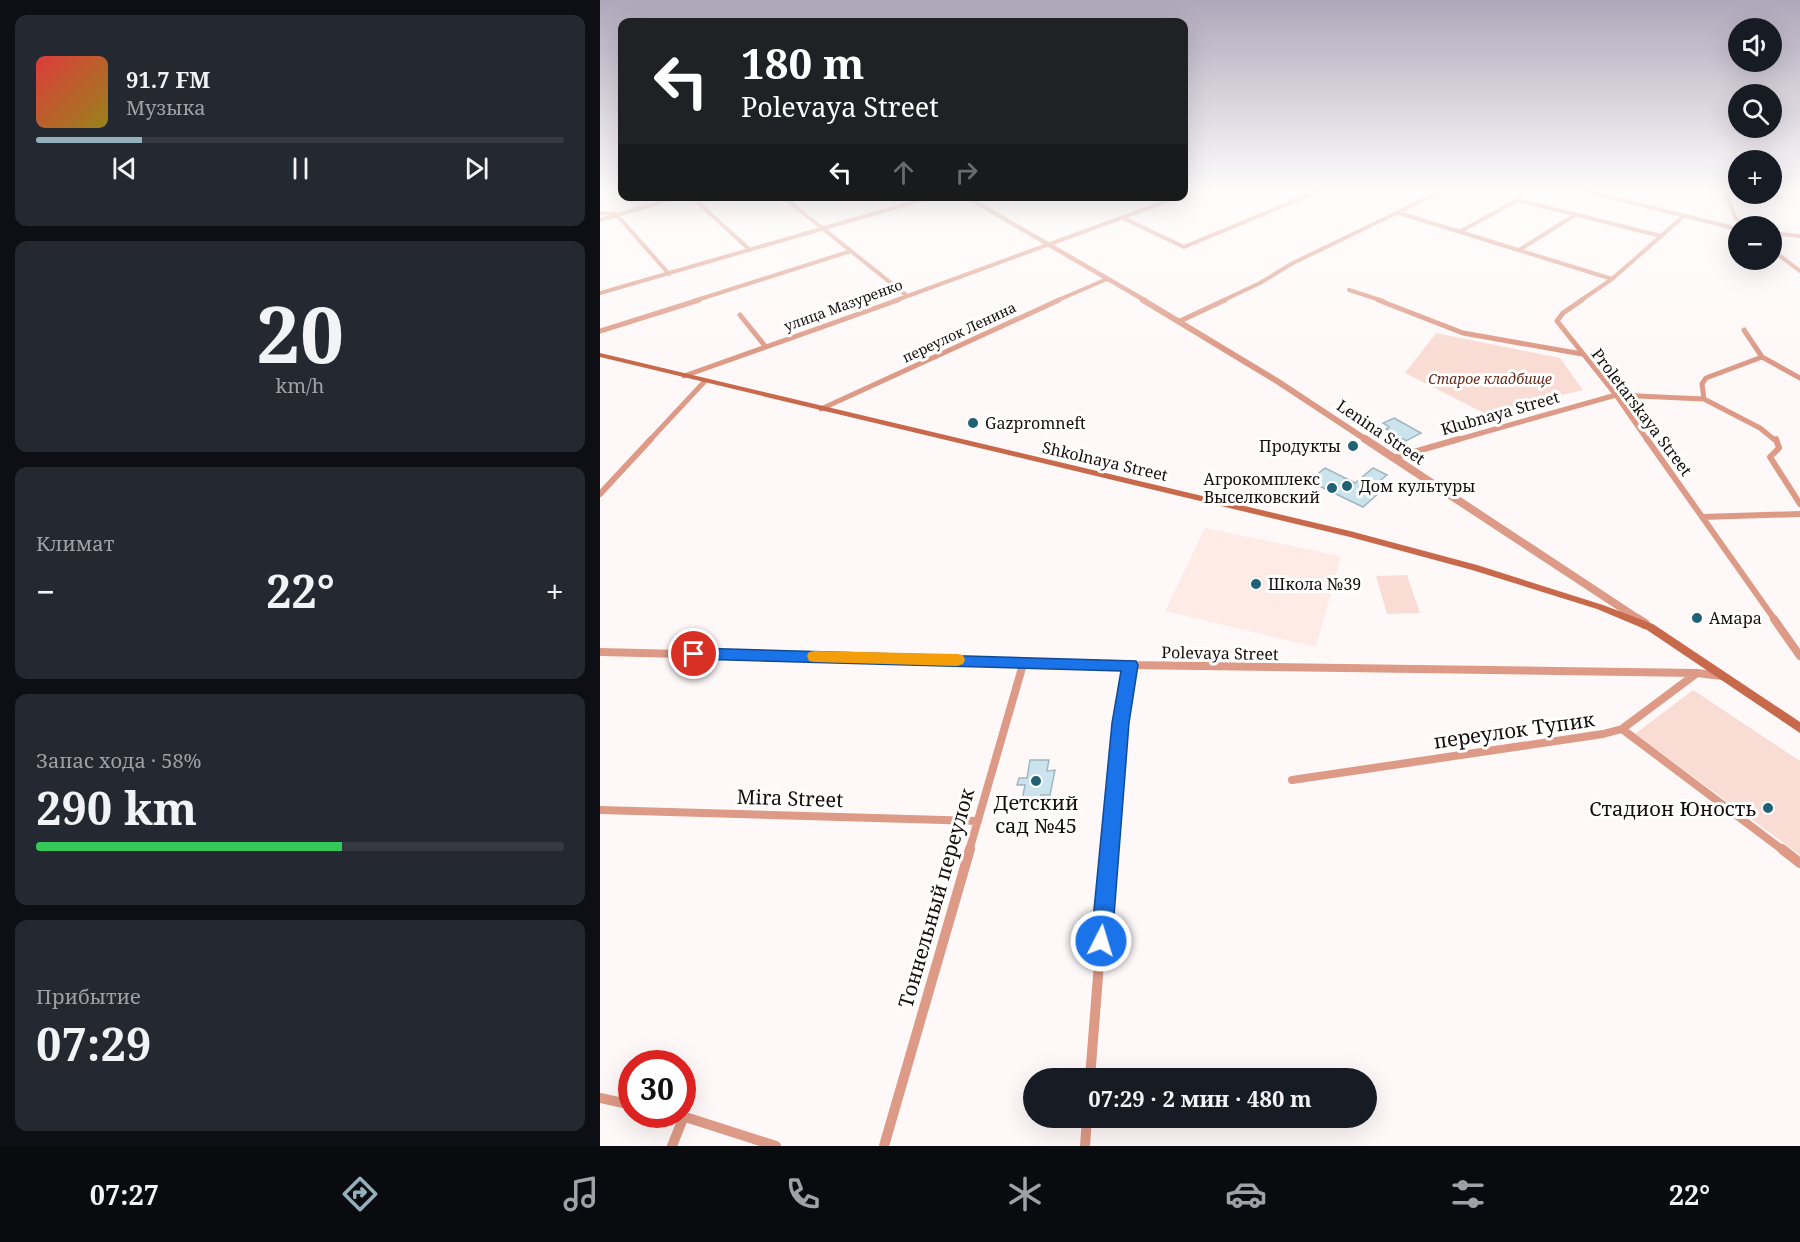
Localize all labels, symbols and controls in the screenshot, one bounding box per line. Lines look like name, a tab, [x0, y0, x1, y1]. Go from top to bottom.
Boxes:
map controls	[1728, 18, 1782, 270]
button: sound	[1728, 18, 1782, 72]
text: 180 m	[741, 34, 865, 91]
icon: left	[642, 42, 720, 120]
text: 91.7 FM	[126, 64, 210, 94]
button: search	[1728, 84, 1782, 138]
text: Polevaya Street	[741, 88, 939, 125]
text: Музыка	[126, 94, 206, 121]
button: +	[1728, 150, 1782, 204]
icon: previous	[108, 152, 141, 185]
icon: pause	[284, 152, 317, 185]
icon: next	[460, 152, 493, 185]
icon: left	[824, 156, 857, 189]
icon: ahead	[887, 156, 920, 189]
icon: right	[950, 156, 983, 189]
button: −	[1728, 216, 1782, 270]
street label: улица Мазуренко	[781, 275, 905, 335]
text: 20	[256, 280, 344, 386]
street label: переулок Ленина	[899, 297, 1019, 367]
street label: Proletarskaya Street	[1587, 344, 1697, 480]
park label: Старое кладбище	[1428, 369, 1552, 388]
text: km/h	[275, 372, 325, 399]
street label: Klubnaya Street	[1438, 386, 1562, 440]
street label: Lenina Street	[1333, 394, 1430, 470]
place label: Gazpromneft	[985, 412, 1086, 434]
marker: Gazpromneft	[966, 416, 980, 430]
place label: Продукты	[1259, 435, 1341, 457]
street label: Shkolnaya Street	[1040, 436, 1170, 486]
marker: Продукты	[1346, 439, 1360, 453]
place label: Агрокомплекс Выселковский	[1204, 468, 1320, 508]
place label: Дом культуры	[1359, 475, 1475, 497]
marker: Дом культуры	[1340, 479, 1354, 493]
marker: Агрокомплекс Выселковский	[1325, 481, 1339, 495]
text: Климат	[36, 530, 114, 557]
text: 22°	[266, 560, 335, 621]
text: −	[36, 569, 55, 614]
text: +	[546, 569, 564, 614]
place label: Школа №39	[1268, 573, 1361, 595]
marker: Школа №39	[1249, 577, 1263, 591]
place label: Амара	[1709, 607, 1762, 629]
marker: Амара	[1690, 611, 1704, 625]
pin	[668, 628, 719, 679]
icon: arrive	[677, 637, 710, 670]
street label: Polevaya Street	[1161, 641, 1279, 665]
street label: переулок Тупик	[1432, 705, 1596, 755]
text: Запас хода · 58%	[36, 747, 201, 774]
marker: Детский сад №45	[1029, 774, 1043, 788]
text: 290 km	[36, 777, 197, 838]
street label: Mira Street	[736, 783, 844, 813]
street label: Тоннельный переулок	[892, 785, 980, 1011]
place label: Детский сад №45	[994, 789, 1078, 839]
place label: Стадион Юность	[1589, 795, 1756, 822]
marker: Стадион Юность	[1761, 801, 1775, 815]
position arrow	[1069, 909, 1133, 973]
text: Прибытие	[36, 983, 141, 1010]
text: 07:29	[36, 1013, 151, 1074]
speed limit sign: 30	[618, 1050, 696, 1128]
text: 07:29 · 2 мин · 480 m	[1088, 1083, 1312, 1113]
icon: directions	[339, 1173, 381, 1215]
icon: music	[560, 1173, 602, 1215]
icon: phone	[782, 1173, 824, 1215]
icon: climate	[1004, 1173, 1046, 1215]
icon: car	[1225, 1173, 1267, 1215]
icon: filters	[1447, 1173, 1489, 1215]
text: 07:27	[90, 1176, 159, 1213]
text: 22°	[1669, 1176, 1710, 1213]

